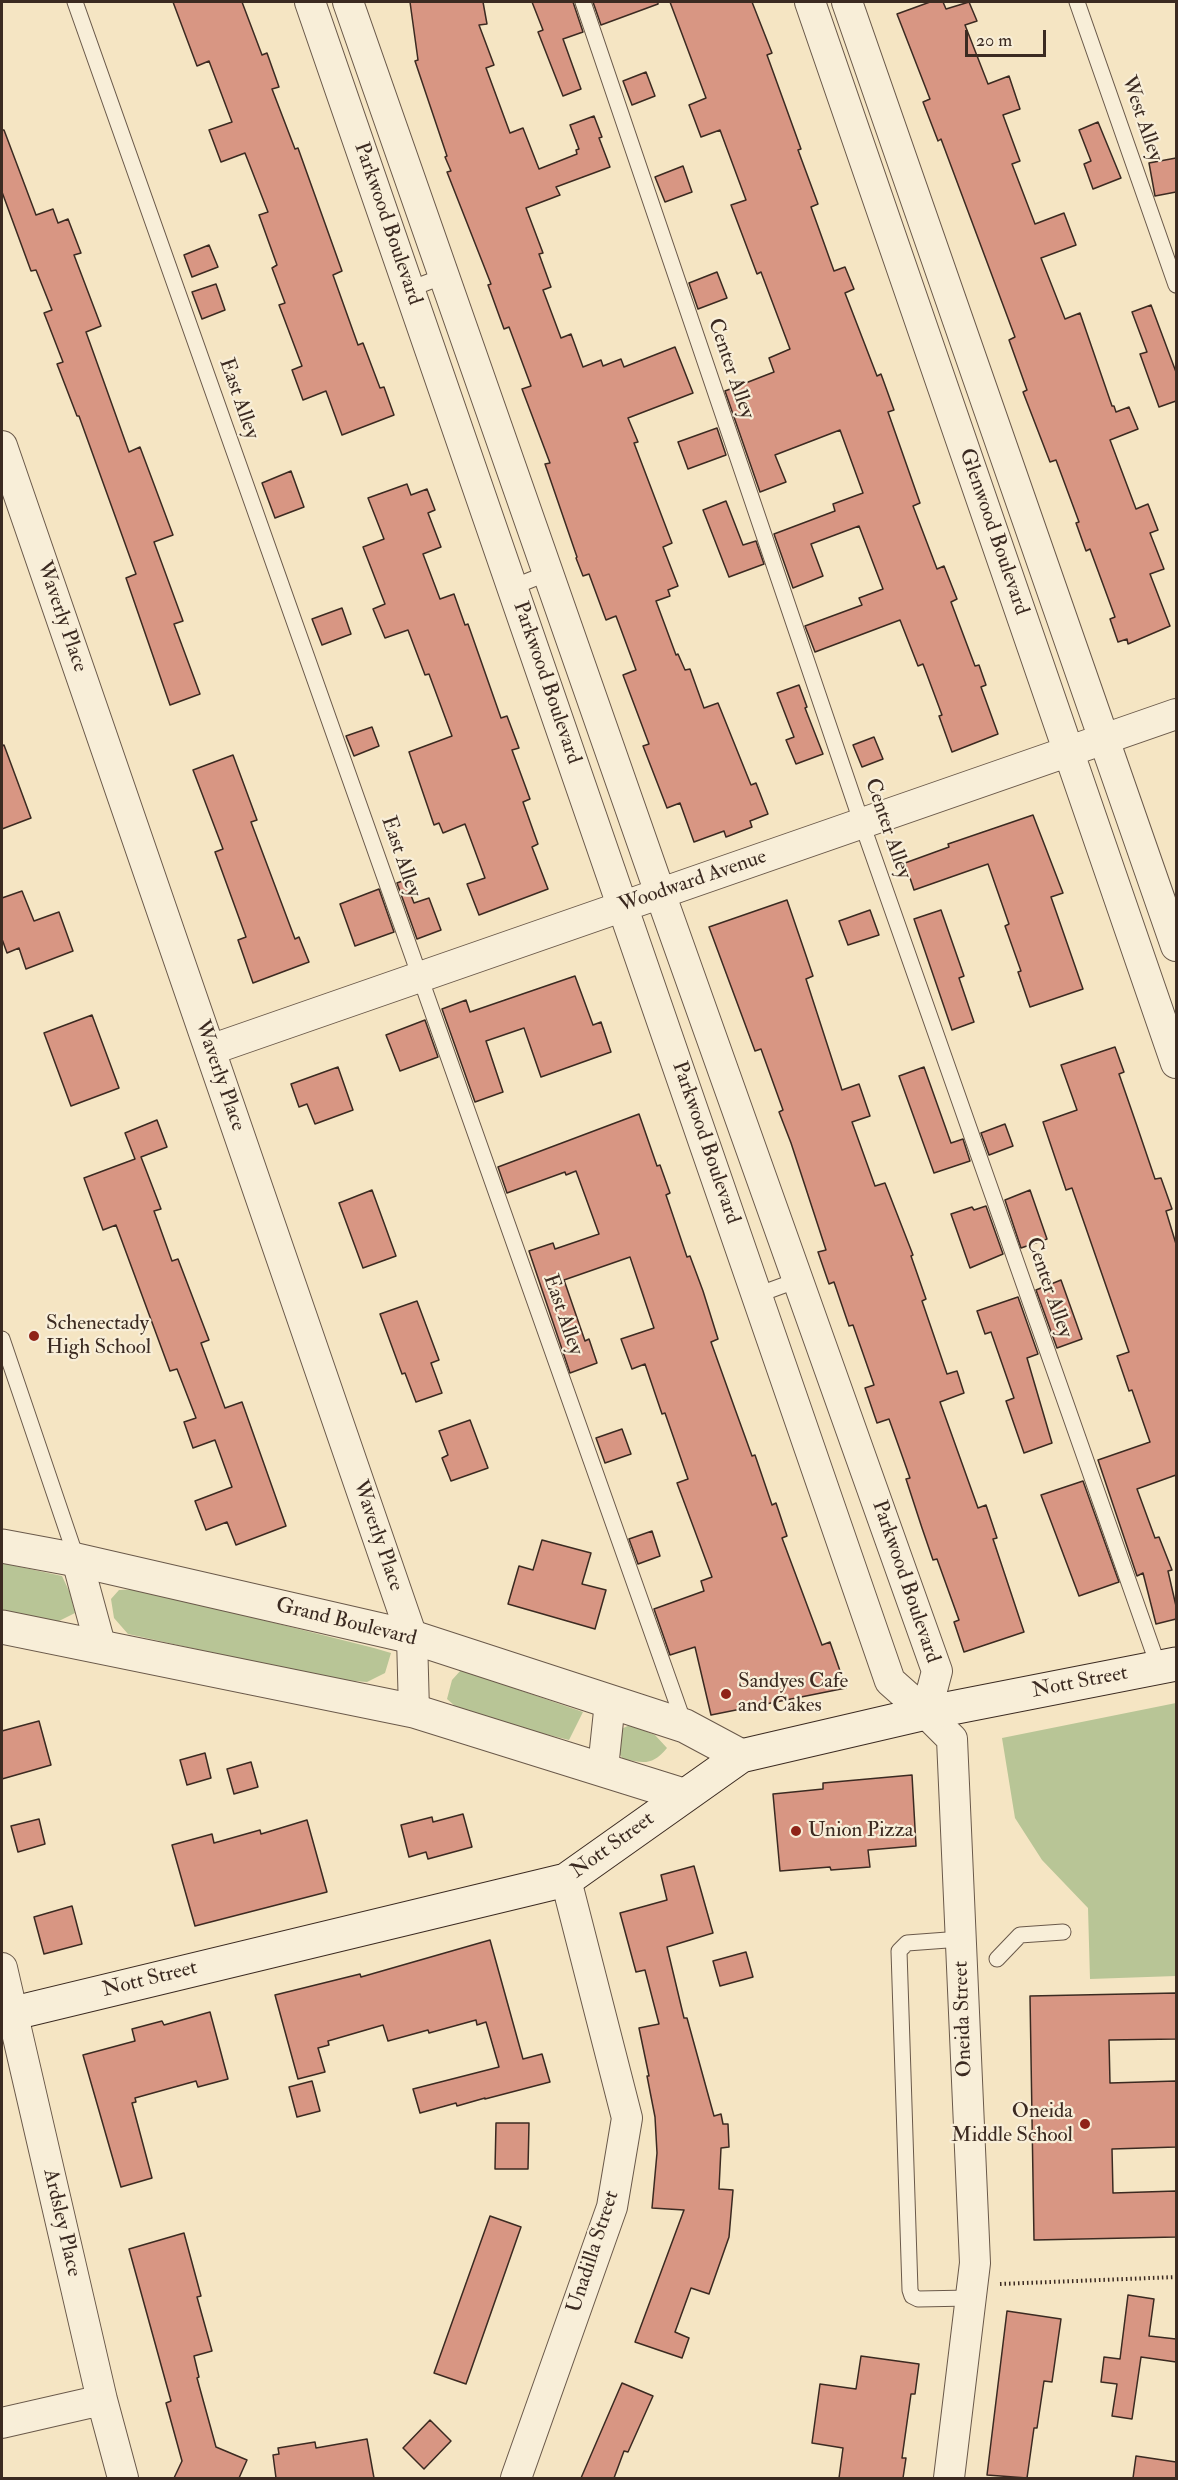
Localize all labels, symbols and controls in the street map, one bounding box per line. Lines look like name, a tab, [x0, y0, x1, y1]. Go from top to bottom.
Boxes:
scale bar	[968, 18, 1049, 56]
text: 20 m	[976, 29, 1012, 52]
street label: West Alley	[1115, 73, 1167, 165]
street label: Parkwood Boulevard	[347, 139, 427, 309]
street label: Center Alley	[701, 315, 759, 423]
street label: East Alley	[212, 355, 264, 443]
street label: Glenwood Boulevard	[953, 445, 1033, 619]
street label: Waverly Place	[30, 558, 92, 676]
street label: Parkwood Boulevard	[506, 598, 586, 768]
street label: Center Alley	[858, 775, 916, 883]
street label: East Alley	[374, 813, 426, 901]
street label: Woodward Avenue	[616, 845, 770, 919]
street label: Waverly Place	[188, 1017, 250, 1135]
street label: Parkwood Boulevard	[665, 1058, 745, 1228]
street label: Center Alley	[1019, 1234, 1077, 1342]
street label: East Alley	[536, 1271, 588, 1359]
place label: Schenectady High School	[46, 1311, 151, 1361]
marker: Schenectady High School	[27, 1329, 41, 1343]
street label: Waverly Place	[346, 1477, 408, 1595]
street label: Parkwood Boulevard	[865, 1497, 945, 1667]
street label: Grand Boulevard	[273, 1593, 419, 1653]
street label: Nott Street	[1030, 1661, 1130, 1705]
place label: Sandyes Cafe and Cakes	[738, 1669, 848, 1719]
marker: Sandyes Cafe and Cakes	[719, 1687, 733, 1701]
street label: Nott Street	[566, 1807, 660, 1885]
place label: Union Pizza	[808, 1818, 913, 1844]
marker: Union Pizza	[789, 1824, 803, 1838]
street label: Nott Street	[100, 1956, 200, 2004]
street label: Oneida Street	[949, 1961, 979, 2077]
place label: Oneida Middle School	[951, 2099, 1073, 2149]
marker: Oneida Middle School	[1078, 2117, 1092, 2131]
street label: Ardsley Place	[36, 2167, 86, 2279]
street label: Unadilla Street	[562, 2188, 626, 2316]

